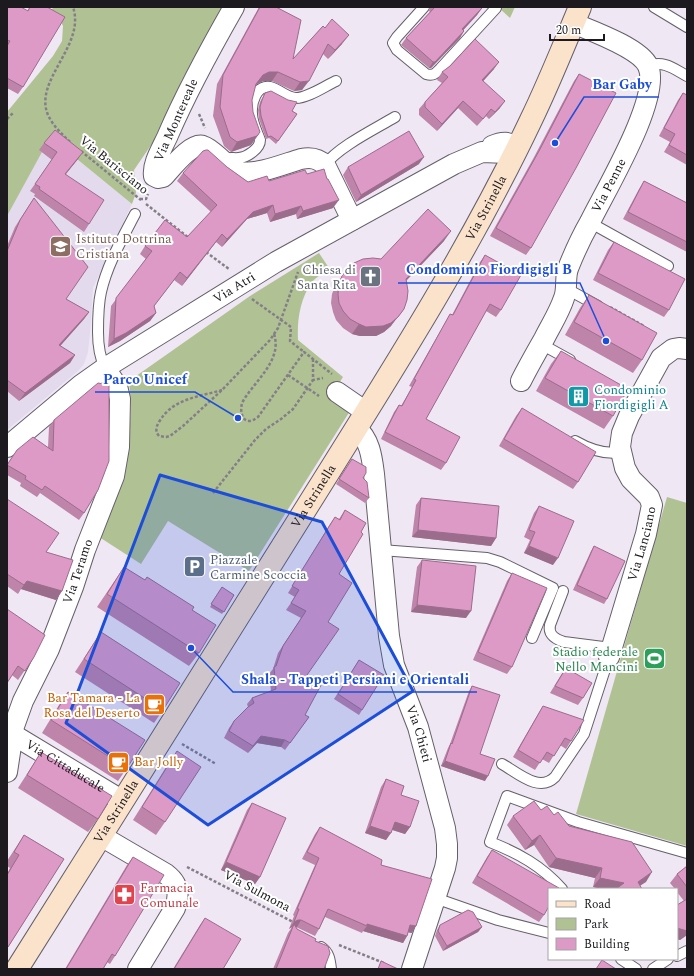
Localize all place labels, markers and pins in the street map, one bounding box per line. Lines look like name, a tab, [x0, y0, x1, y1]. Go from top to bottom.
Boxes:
callout: Bar Gaby	[584, 71, 659, 97]
place label: Istituto Dottrina Cristiana	[76, 229, 172, 264]
school or university icon: Istituto Dottrina Cristiana	[47, 233, 73, 259]
callout: Condominio Fiordigigli B	[398, 257, 580, 283]
place label: Chiesa di Santa Rita	[297, 260, 357, 295]
church icon: Chiesa di Santa Rita	[358, 264, 384, 290]
callout: Parco Unicef	[95, 366, 195, 392]
place label: Condominio Fiordigigli A	[594, 380, 669, 415]
building icon: Condominio Fiordigigli A	[565, 384, 591, 410]
place label: Piazzale Carmine Scoccia	[210, 550, 307, 585]
parking icon: Piazzale Carmine Scoccia	[182, 554, 208, 580]
place label: Stadio federale Nello Mancini	[552, 642, 638, 677]
sports icon: Stadio federale Nello Mancini	[641, 646, 667, 672]
callout: Shala - Tappeti Persiani e Orientali	[233, 666, 477, 692]
place label: Bar Tamara - La Rosa del Deserto	[43, 688, 141, 723]
cafe icon: Bar Tamara - La Rosa del Deserto	[142, 692, 168, 718]
cafe icon: Bar Jolly	[106, 749, 132, 775]
place label: Bar Jolly	[134, 752, 184, 772]
place label: Farmacia Comunale	[140, 878, 199, 913]
pharmacy icon: Farmacia Comunale	[111, 882, 137, 908]

